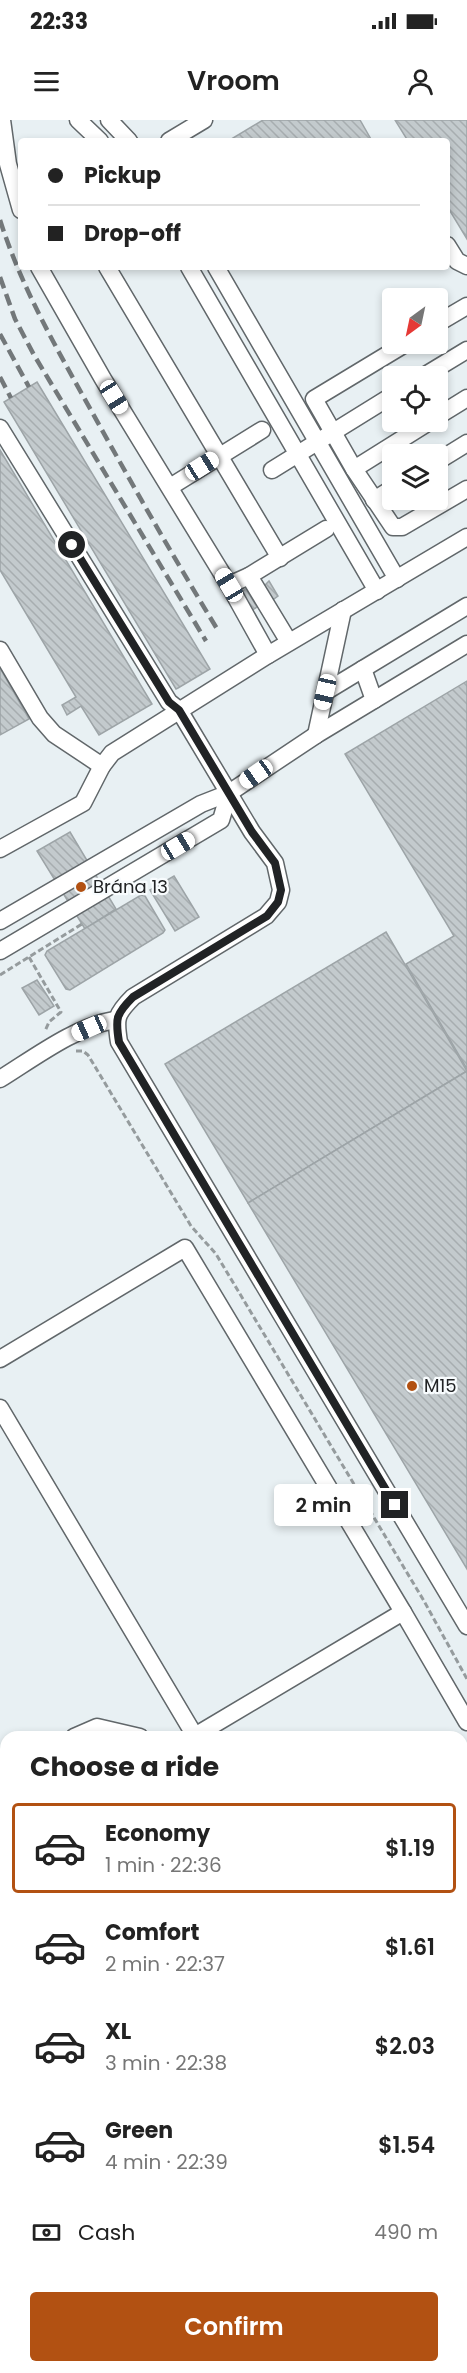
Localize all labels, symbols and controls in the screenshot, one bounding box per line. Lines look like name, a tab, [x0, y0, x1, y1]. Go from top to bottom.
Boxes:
text: 22:33	[30, 6, 88, 37]
text: Vroom	[187, 62, 280, 99]
icon: menu	[30, 65, 63, 98]
icon: person	[404, 65, 437, 98]
text: Pickup	[84, 160, 161, 191]
text: Drop-off	[84, 218, 181, 249]
north arrow	[382, 288, 448, 354]
map controls	[382, 288, 448, 510]
button: locate	[382, 366, 448, 432]
car	[97, 377, 131, 417]
button: layers	[382, 444, 448, 510]
car	[182, 449, 222, 483]
route start	[58, 531, 85, 558]
car	[212, 565, 246, 605]
car	[312, 672, 338, 712]
car	[236, 756, 276, 792]
car	[158, 829, 198, 863]
place label: Brána 13	[93, 874, 168, 899]
marker: Brána 13	[74, 880, 88, 894]
car	[69, 1012, 109, 1044]
place label: M15	[424, 1373, 457, 1398]
marker: M15	[405, 1379, 419, 1393]
callout: 2 min	[275, 1484, 374, 1526]
text: 2 min	[296, 1491, 351, 1519]
route end	[381, 1491, 408, 1518]
text: Choose a ride	[30, 1748, 219, 1785]
text: Economy	[105, 1818, 210, 1849]
icon: car	[33, 1821, 87, 1875]
text: $1.19	[385, 1833, 435, 1864]
text: 1 min · 22:36	[105, 1851, 222, 1879]
text: Comfort	[105, 1917, 199, 1948]
icon: car	[33, 1920, 87, 1974]
text: $1.61	[385, 1932, 435, 1963]
text: 2 min · 22:37	[105, 1950, 225, 1978]
text: XL	[105, 2016, 131, 2047]
icon: car	[33, 2019, 87, 2073]
text: $2.03	[375, 2031, 435, 2062]
text: 3 min · 22:38	[105, 2049, 227, 2077]
text: Green	[105, 2115, 173, 2146]
icon: car	[33, 2118, 87, 2172]
text: $1.54	[378, 2130, 435, 2161]
text: 4 min · 22:39	[105, 2148, 228, 2176]
icon: cash	[30, 2216, 63, 2249]
text: Cash	[78, 2217, 135, 2248]
text: 490 m	[374, 2218, 438, 2246]
button: Confirm	[30, 2292, 438, 2361]

